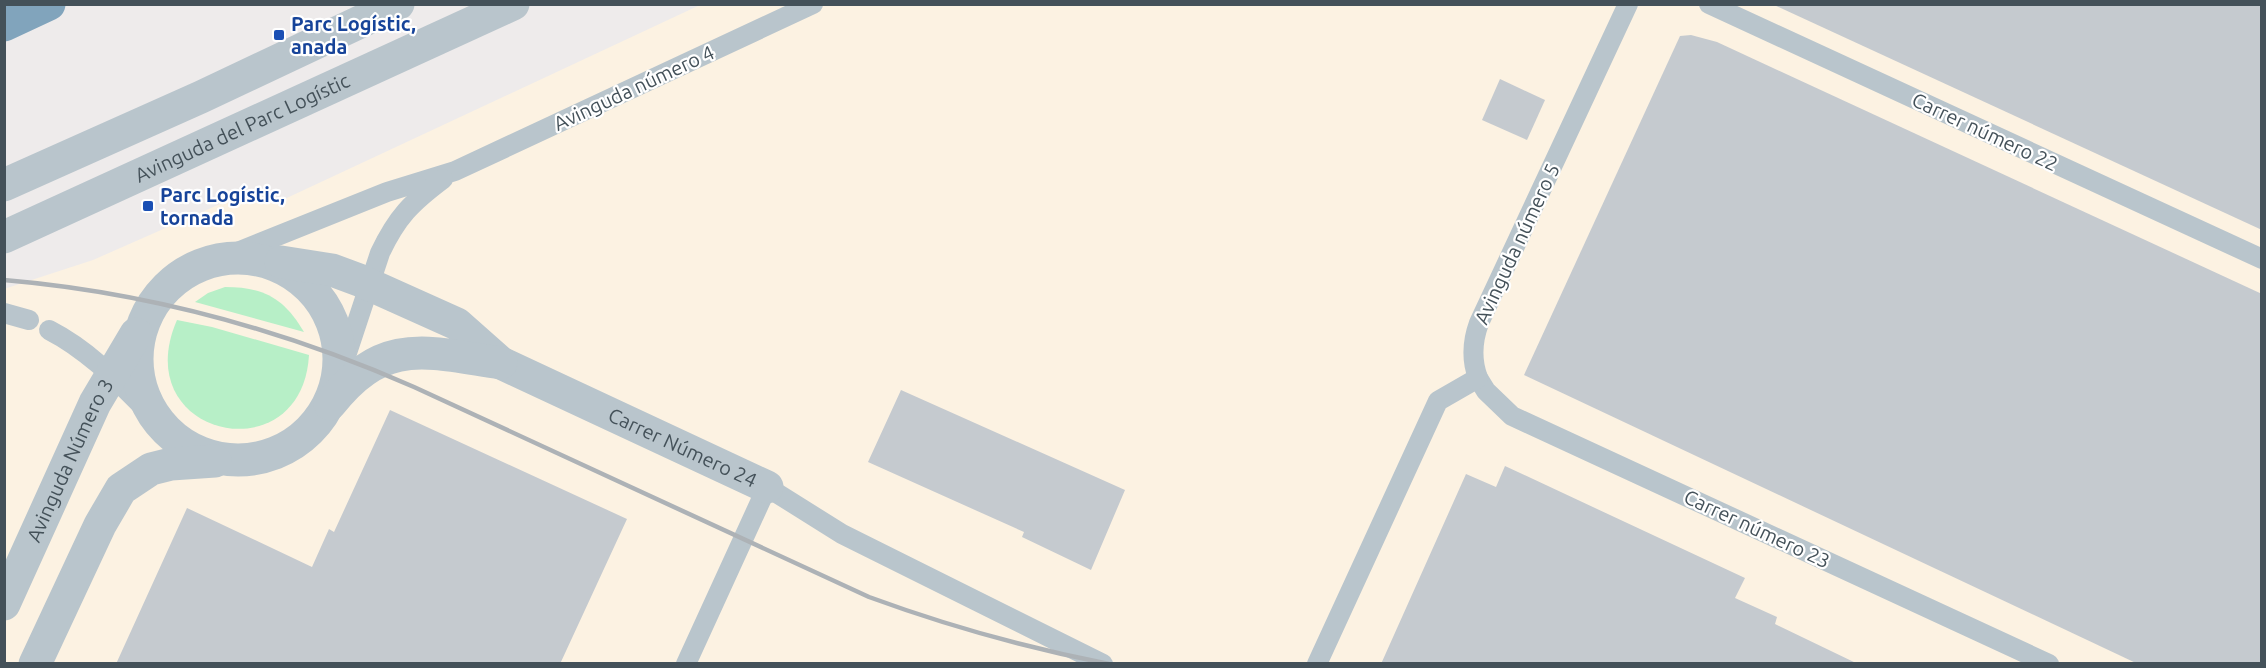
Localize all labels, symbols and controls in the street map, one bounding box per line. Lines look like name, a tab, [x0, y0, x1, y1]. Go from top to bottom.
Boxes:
place label: Parc Logístic, anada	[291, 12, 416, 58]
marker: Parc Logístic, anada	[272, 28, 286, 42]
street label: Avinguda número 4	[550, 40, 718, 135]
street label: Avinguda del Parc Logístic	[131, 68, 353, 187]
street label: Carrer número 22	[1909, 88, 2062, 175]
street label: Avinguda número 5	[1469, 160, 1564, 328]
place label: Parc Logístic, tornada	[160, 183, 285, 229]
marker: Parc Logístic, tornada	[141, 199, 155, 213]
street label: Avinguda Número 3	[22, 374, 118, 545]
street label: Carrer Número 24	[605, 403, 761, 492]
street label: Carrer número 23	[1681, 485, 1834, 572]

